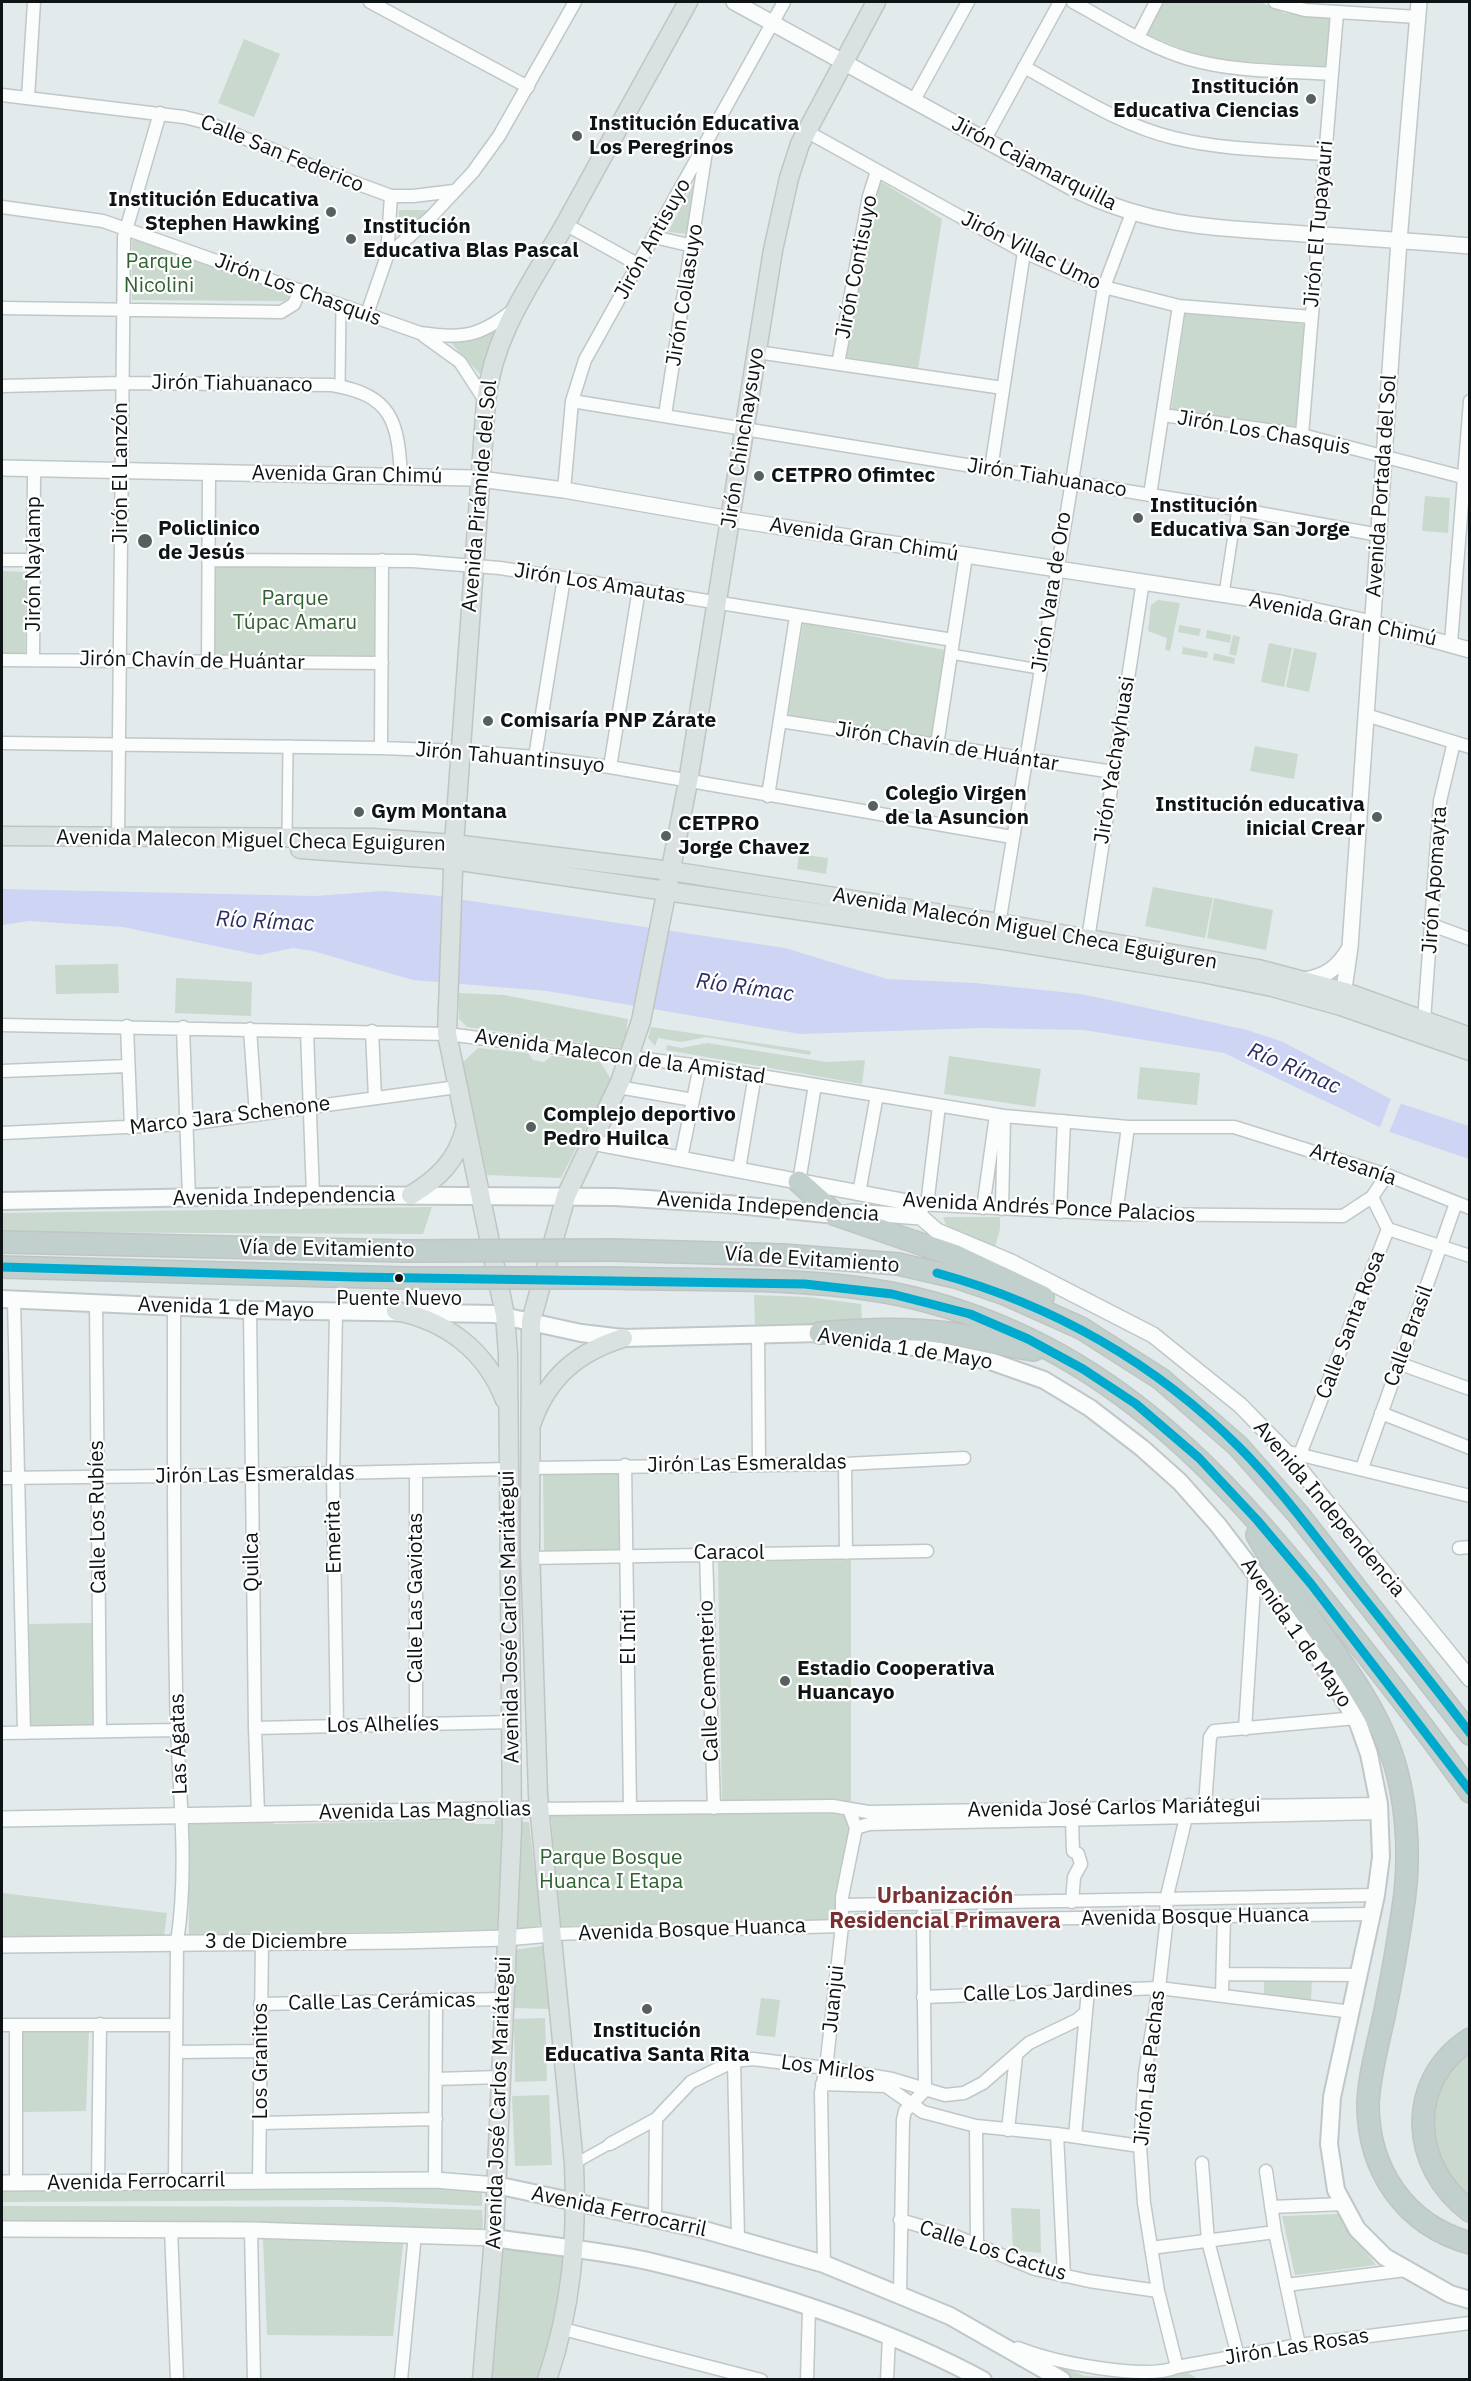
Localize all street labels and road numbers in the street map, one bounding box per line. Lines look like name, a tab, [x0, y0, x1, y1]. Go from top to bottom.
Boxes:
street label: Calle San Federico	[197, 110, 367, 198]
street label: Jirón Cajamarquilla	[947, 111, 1121, 217]
street label: Jirón El Tupayauri	[1299, 139, 1339, 309]
street label: Jirón Antisuyo	[609, 174, 697, 304]
street label: Jirón Contisuyo	[831, 193, 883, 341]
street label: Jirón Villac Umo	[957, 206, 1105, 296]
street label: Jirón Collasuyo	[661, 222, 709, 368]
street label: Jirón Los Chasquis	[211, 248, 385, 332]
street label: Jirón Chinchaysuyo	[716, 346, 770, 530]
street label: Jirón Tiahuanaco	[151, 370, 313, 398]
street label: Avenida Portada del Sol	[1362, 374, 1402, 598]
street label: Avenida Pirámide del Sol	[457, 379, 503, 613]
street label: Jirón El Lanzón	[108, 402, 134, 544]
street label: Jirón Los Chasquis	[1175, 405, 1353, 461]
street label: Jirón Tiahuanaco	[965, 453, 1129, 503]
street label: Avenida Gran Chimú	[251, 461, 443, 489]
street label: Jirón Naylamp	[21, 496, 47, 632]
street label: Jirón Vara de Oro	[1027, 510, 1077, 674]
street label: Avenida Gran Chimú	[768, 513, 960, 567]
street label: Jirón Los Amautas	[512, 558, 688, 610]
street label: Avenida Gran Chimú	[1247, 588, 1439, 652]
street label: Jirón Chavín de Huántar	[79, 646, 305, 676]
street label: Jirón Yachayhuasi	[1089, 674, 1141, 846]
street label: Jirón Chavín de Huántar	[834, 717, 1060, 777]
street label: Jirón Tahuantinsuyo	[414, 737, 606, 779]
street label: Jirón Apomayta	[1417, 805, 1453, 955]
street label: Avenida Malecon Miguel Checa Eguiguren	[56, 825, 446, 857]
street label: Avenida Malecón Miguel Checa Eguiguren	[831, 883, 1219, 975]
street label: Avenida Malecon de la Amistad	[473, 1024, 767, 1090]
street label: Marco Jara Schenone	[128, 1091, 332, 1141]
street label: Artesanía	[1306, 1138, 1400, 1192]
street label: Avenida Independencia	[172, 1182, 396, 1212]
street label: Avenida Independencia	[656, 1187, 880, 1227]
street label: Avenida Andrés Ponce Palacios	[902, 1188, 1196, 1228]
street label: Vía de Evitamiento	[239, 1235, 415, 1263]
street label: Vía de Evitamiento	[724, 1241, 900, 1279]
street label: Calle Santa Rosa	[1311, 1247, 1391, 1403]
street label: Calle Brasil	[1379, 1282, 1439, 1390]
street label: Avenida 1 de Mayo	[137, 1292, 315, 1324]
street label: Avenida 1 de Mayo	[816, 1323, 994, 1375]
street label: Avenida Independencia	[1248, 1416, 1410, 1602]
street label: Calle Los Rubíes	[84, 1440, 112, 1594]
street label: Jirón Las Esmeraldas	[647, 1450, 847, 1478]
street label: Jirón Las Esmeraldas	[155, 1461, 355, 1489]
street label: Avenida José Carlos Mariátegui	[495, 1470, 525, 1764]
street label: Emerita	[321, 1500, 347, 1574]
street label: Calle Las Gaviotas	[403, 1513, 429, 1683]
street label: Quilca	[239, 1532, 265, 1592]
street label: Caracol	[693, 1540, 765, 1566]
street label: Avenida 1 de Mayo	[1235, 1553, 1357, 1713]
street label: Calle Cementerio	[694, 1600, 724, 1762]
street label: El Inti	[616, 1609, 642, 1665]
street label: Las Ágatas	[165, 1693, 193, 1795]
street label: Los Alhelíes	[326, 1711, 440, 1739]
street label: Avenida José Carlos Mariátegui	[967, 1793, 1261, 1823]
street label: Avenida Las Magnolias	[318, 1797, 532, 1825]
street label: Avenida Bosque Huanca	[1081, 1902, 1309, 1932]
street label: Avenida Bosque Huanca	[578, 1913, 806, 1947]
street label: 3 de Diciembre	[205, 1929, 347, 1955]
street label: Avenida José Carlos Mariátegui	[481, 1956, 517, 2250]
street label: Juanjui	[818, 1964, 850, 2034]
street label: Calle Los Jardines	[963, 1976, 1133, 2008]
street label: Calle Las Cerámicas	[288, 1988, 476, 2016]
street label: Jirón Las Pachas	[1129, 1989, 1171, 2147]
street label: Los Granitos	[248, 2002, 274, 2120]
street label: Los Mirlos	[779, 2050, 877, 2088]
street label: Avenida Ferrocarril	[47, 2168, 225, 2196]
street label: Avenida Ferrocarril	[529, 2181, 709, 2243]
street label: Calle Los Cactus	[916, 2215, 1070, 2287]
street label: Jirón Las Rosas	[1223, 2323, 1371, 2371]

